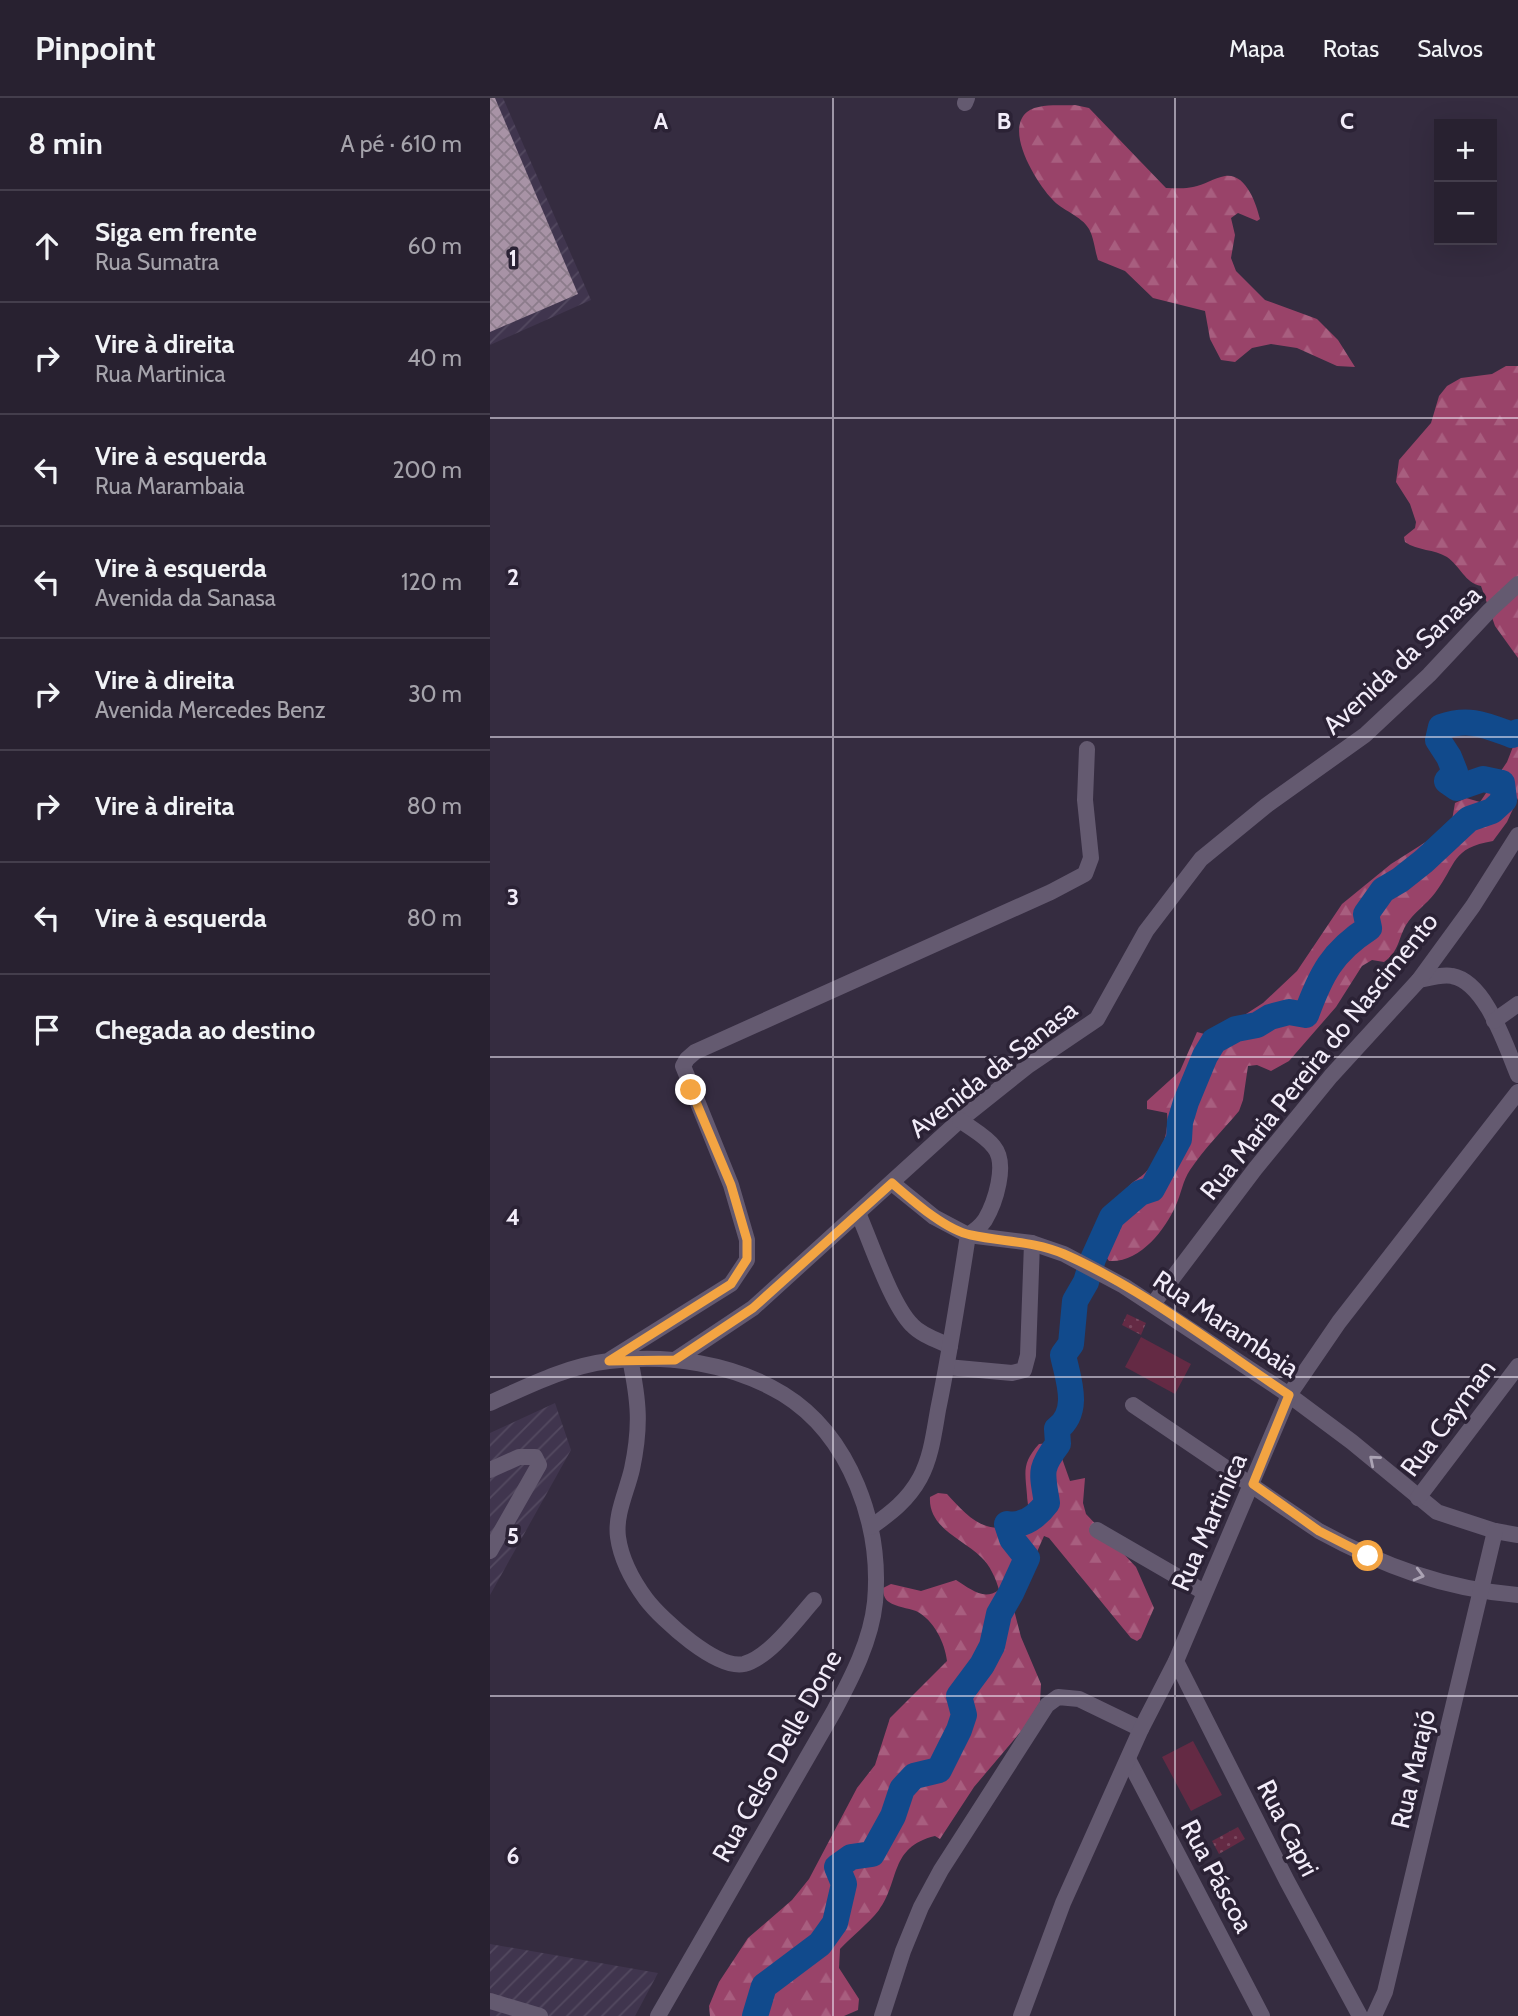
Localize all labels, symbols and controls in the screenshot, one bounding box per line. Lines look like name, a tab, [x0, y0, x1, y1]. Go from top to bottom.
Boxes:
text: Pinpoint	[35, 28, 156, 68]
text: Mapa	[1229, 34, 1285, 63]
text: Rotas	[1323, 34, 1379, 63]
text: Salvos	[1417, 34, 1483, 63]
text: A	[654, 107, 669, 135]
text: B	[997, 107, 1011, 135]
text: C	[1340, 107, 1354, 135]
map controls	[1434, 119, 1497, 245]
button: +	[1434, 119, 1497, 182]
text: 8 min	[28, 125, 103, 162]
text: A pé · 610 m	[340, 130, 462, 158]
button: −	[1434, 182, 1497, 245]
text: Siga em frente	[95, 216, 257, 248]
icon: ahead	[28, 227, 66, 265]
text: 60 m	[408, 232, 462, 260]
text: 1	[509, 244, 517, 272]
text: Rua Sumatra	[95, 248, 219, 276]
text: Vire à direita	[95, 328, 235, 360]
icon: right	[28, 339, 66, 377]
text: 40 m	[407, 344, 462, 372]
text: Rua Martinica	[95, 360, 226, 388]
text: Vire à esquerda	[95, 440, 267, 472]
icon: left	[28, 451, 66, 489]
text: 200 m	[392, 456, 462, 484]
text: Rua Marambaia	[95, 472, 244, 500]
text: Vire à esquerda	[95, 552, 267, 584]
icon: left	[28, 563, 66, 601]
text: 2	[507, 563, 519, 591]
text: 120 m	[401, 568, 462, 596]
street label: Avenida da Sanasa	[1316, 578, 1488, 741]
text: Avenida da Sanasa	[95, 584, 276, 612]
text: Vire à direita	[95, 664, 235, 696]
icon: right	[28, 675, 66, 713]
text: 30 m	[408, 680, 462, 708]
text: Avenida Mercedes Benz	[95, 696, 326, 724]
icon: right	[28, 787, 66, 825]
text: Vire à direita	[95, 790, 235, 822]
text: 80 m	[407, 792, 462, 820]
text: 3	[507, 883, 519, 911]
icon: left	[28, 899, 66, 937]
text: Vire à esquerda	[95, 902, 267, 934]
text: 80 m	[407, 904, 462, 932]
street label: Rua Maria Pereira do Nascimento	[1193, 906, 1445, 1206]
street label: Avenida da Sanasa	[903, 993, 1084, 1145]
icon: arrive	[28, 1011, 66, 1049]
text: Chegada ao destino	[95, 1014, 315, 1046]
route end	[675, 1074, 706, 1105]
text: 4	[506, 1203, 520, 1231]
street label: Rua Marambaia	[1147, 1263, 1305, 1385]
street label: Rua Cayman	[1394, 1353, 1502, 1483]
street label: Rua Martinica	[1164, 1448, 1254, 1596]
one-way arrow	[1369, 1456, 1381, 1469]
text: 5	[507, 1522, 519, 1550]
route start	[1352, 1540, 1383, 1571]
one-way arrow	[1413, 1567, 1425, 1582]
street label: Rua Celso Delle Done	[705, 1644, 849, 1868]
street label: Rua Marajó	[1384, 1706, 1442, 1832]
street label: Rua Capri	[1250, 1774, 1326, 1882]
street label: Rua Páscoa	[1174, 1814, 1260, 1938]
text: 6	[507, 1842, 519, 1870]

